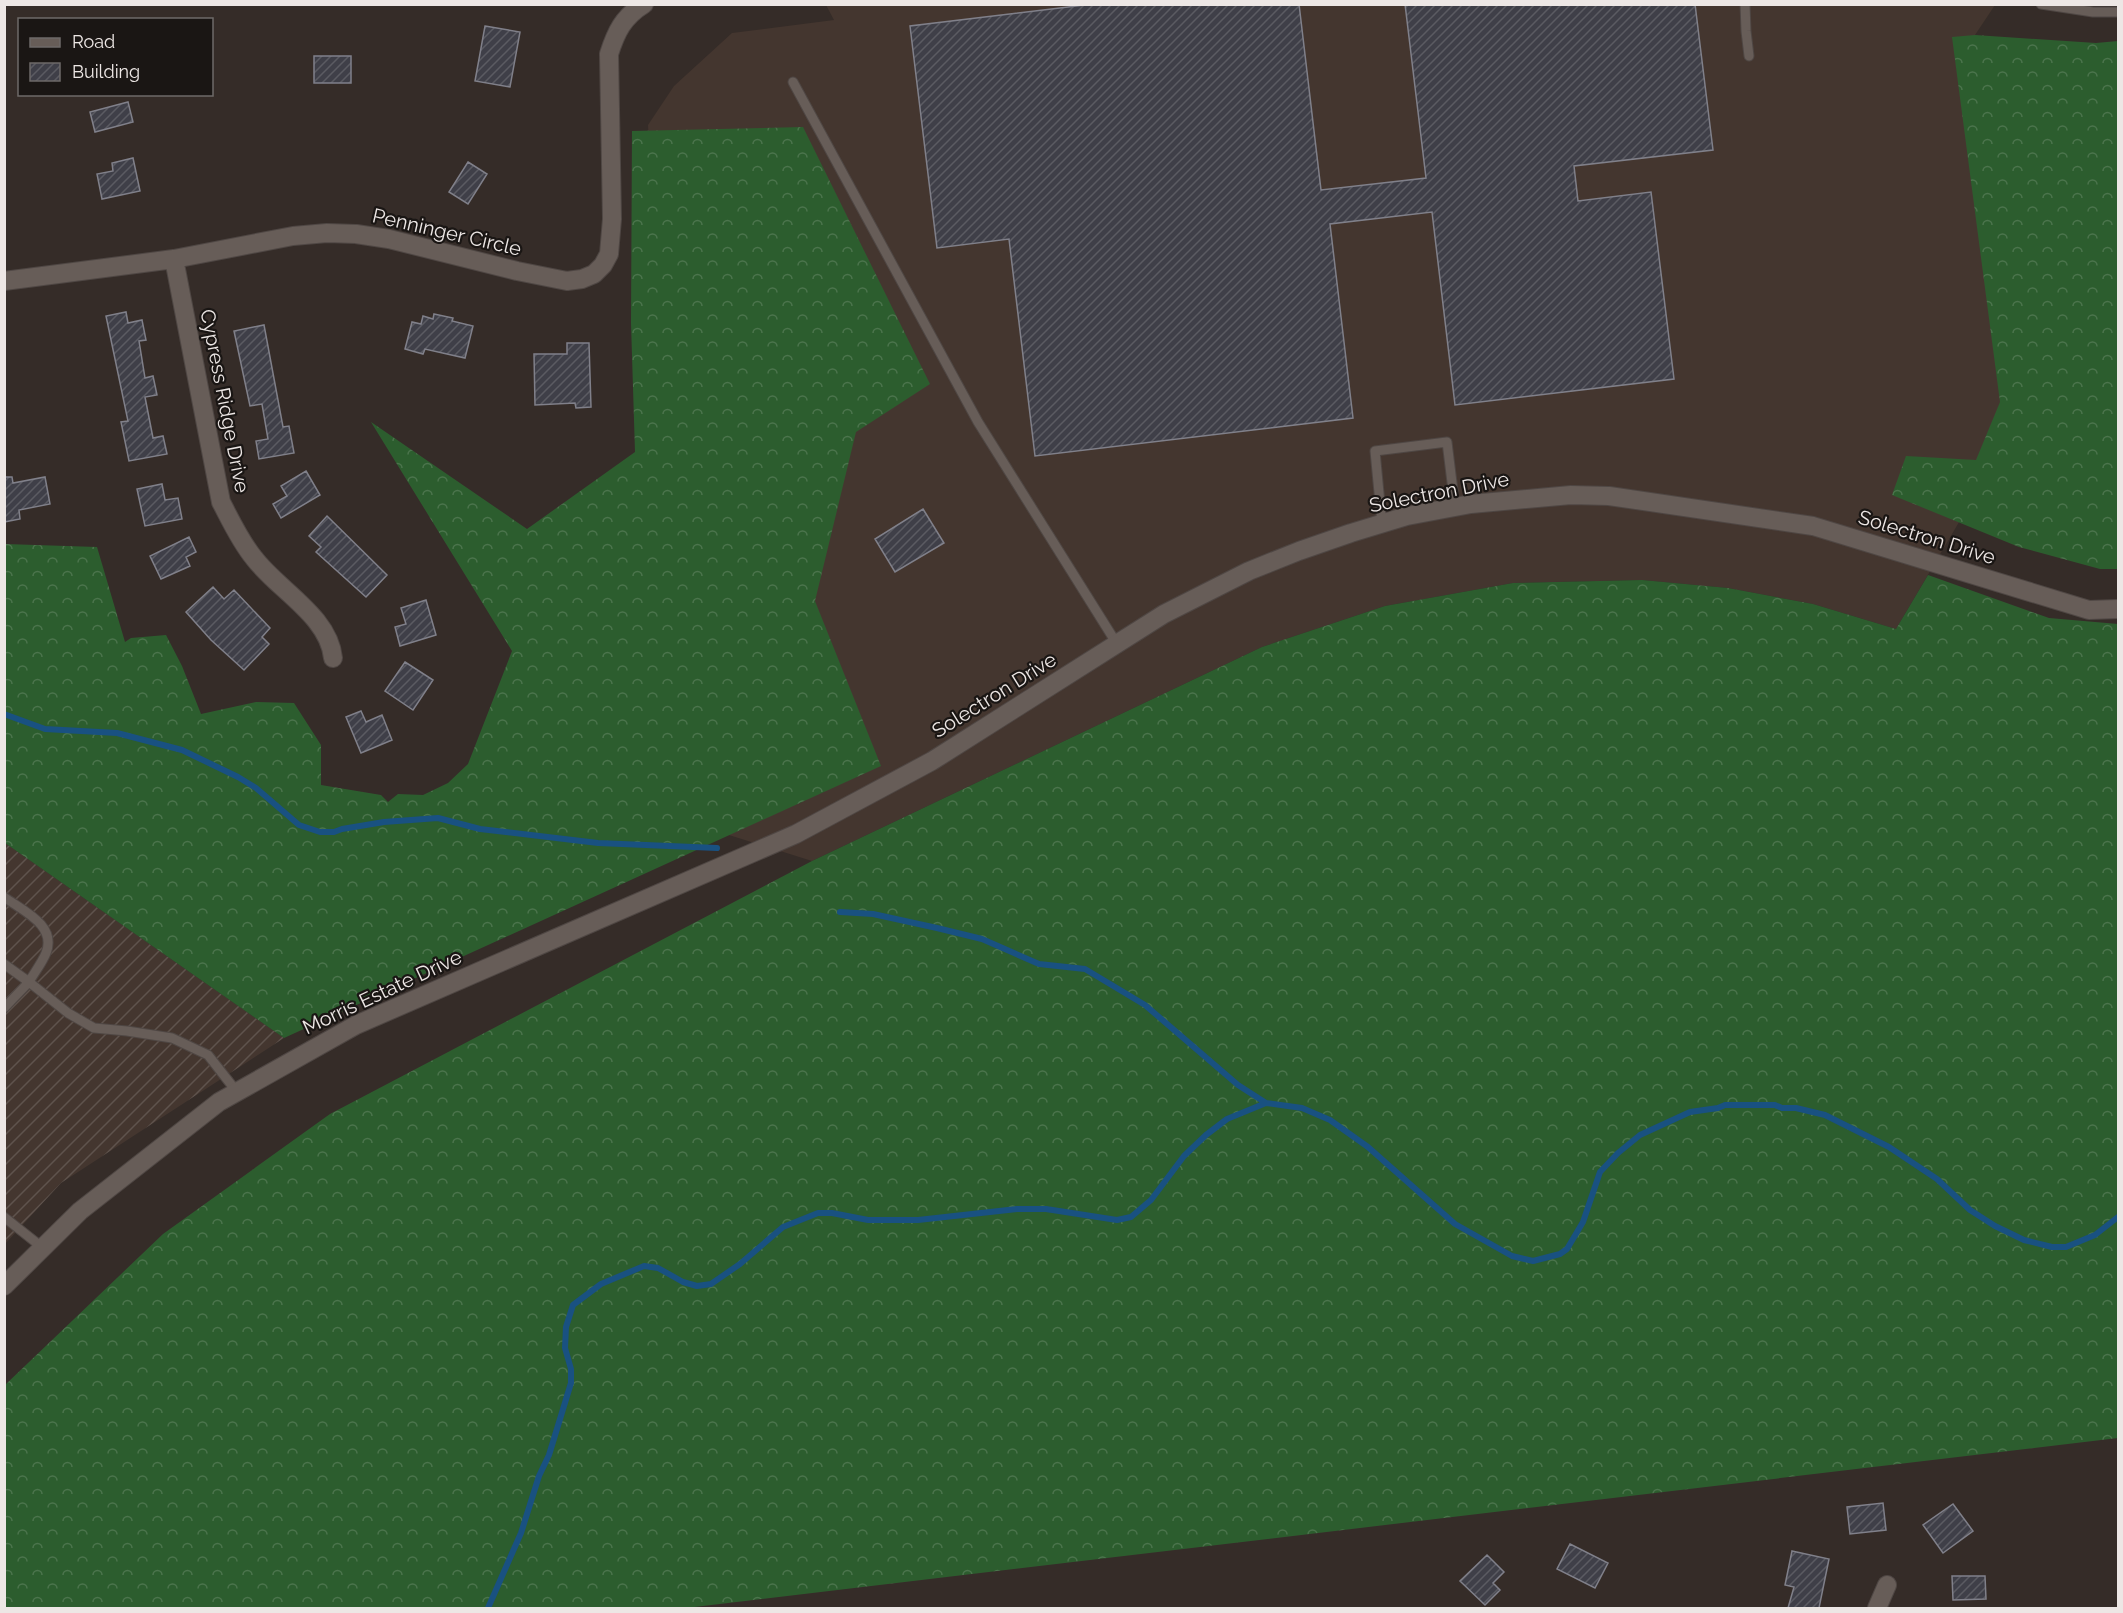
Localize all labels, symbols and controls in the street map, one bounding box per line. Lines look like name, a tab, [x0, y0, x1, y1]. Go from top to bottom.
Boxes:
legend	[18, 18, 213, 96]
text: Road	[72, 31, 115, 52]
text: Building	[72, 61, 140, 82]
street label: Penninger Circle	[370, 203, 524, 261]
street label: Cypress Ridge Drive	[195, 307, 255, 495]
street label: Solectron Drive	[1367, 467, 1511, 517]
street label: Solectron Drive	[1856, 505, 1999, 569]
street label: Solectron Drive	[927, 647, 1061, 743]
street label: Morris Estate Drive	[299, 944, 466, 1039]

